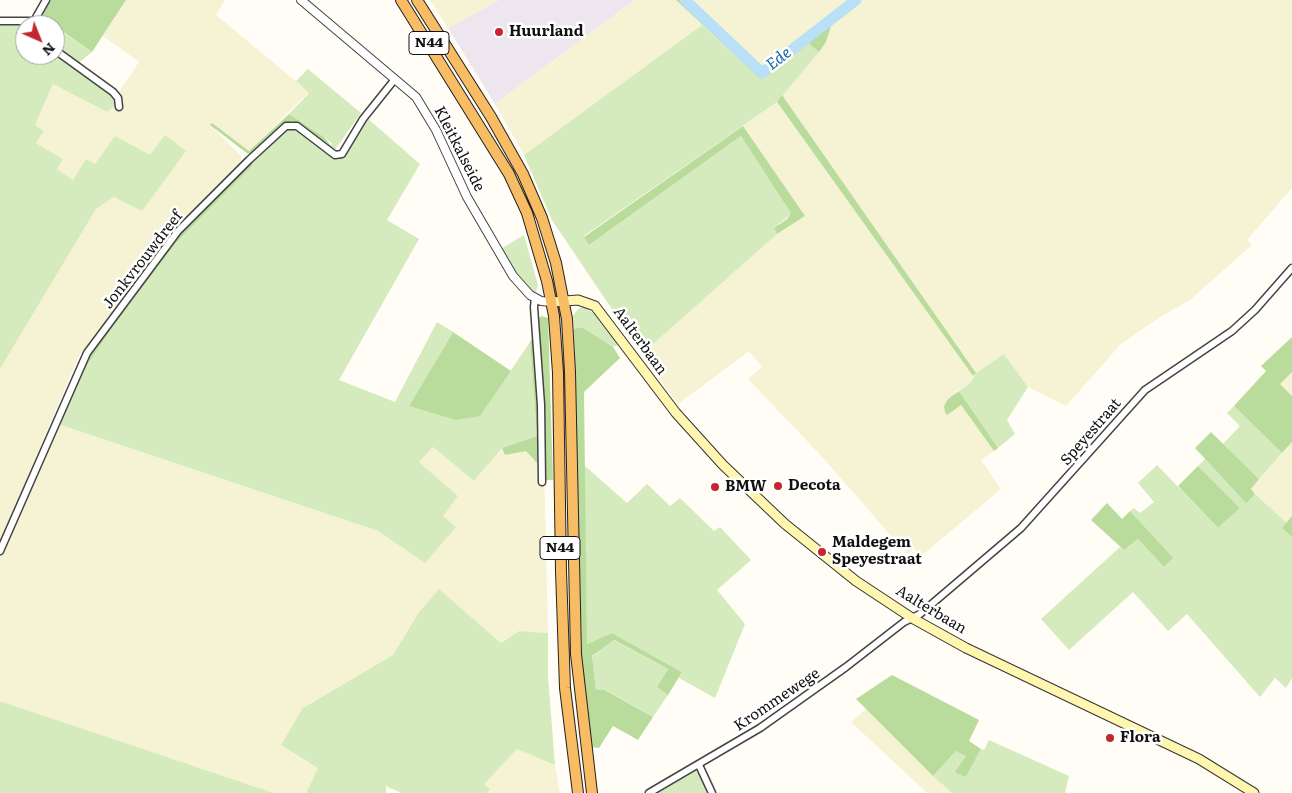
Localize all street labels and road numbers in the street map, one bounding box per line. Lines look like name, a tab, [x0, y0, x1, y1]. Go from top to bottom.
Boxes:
road number: N44	[409, 32, 449, 54]
street label: Kleitkalseide	[430, 103, 488, 195]
street label: Jonkvrouwdreef	[99, 207, 187, 313]
street label: Aalterbaan	[609, 304, 671, 378]
street label: Speyestraat	[1057, 395, 1125, 469]
road number: N44	[540, 536, 580, 560]
street label: Aalterbaan	[892, 582, 970, 638]
street label: Krommewege	[731, 665, 823, 735]

